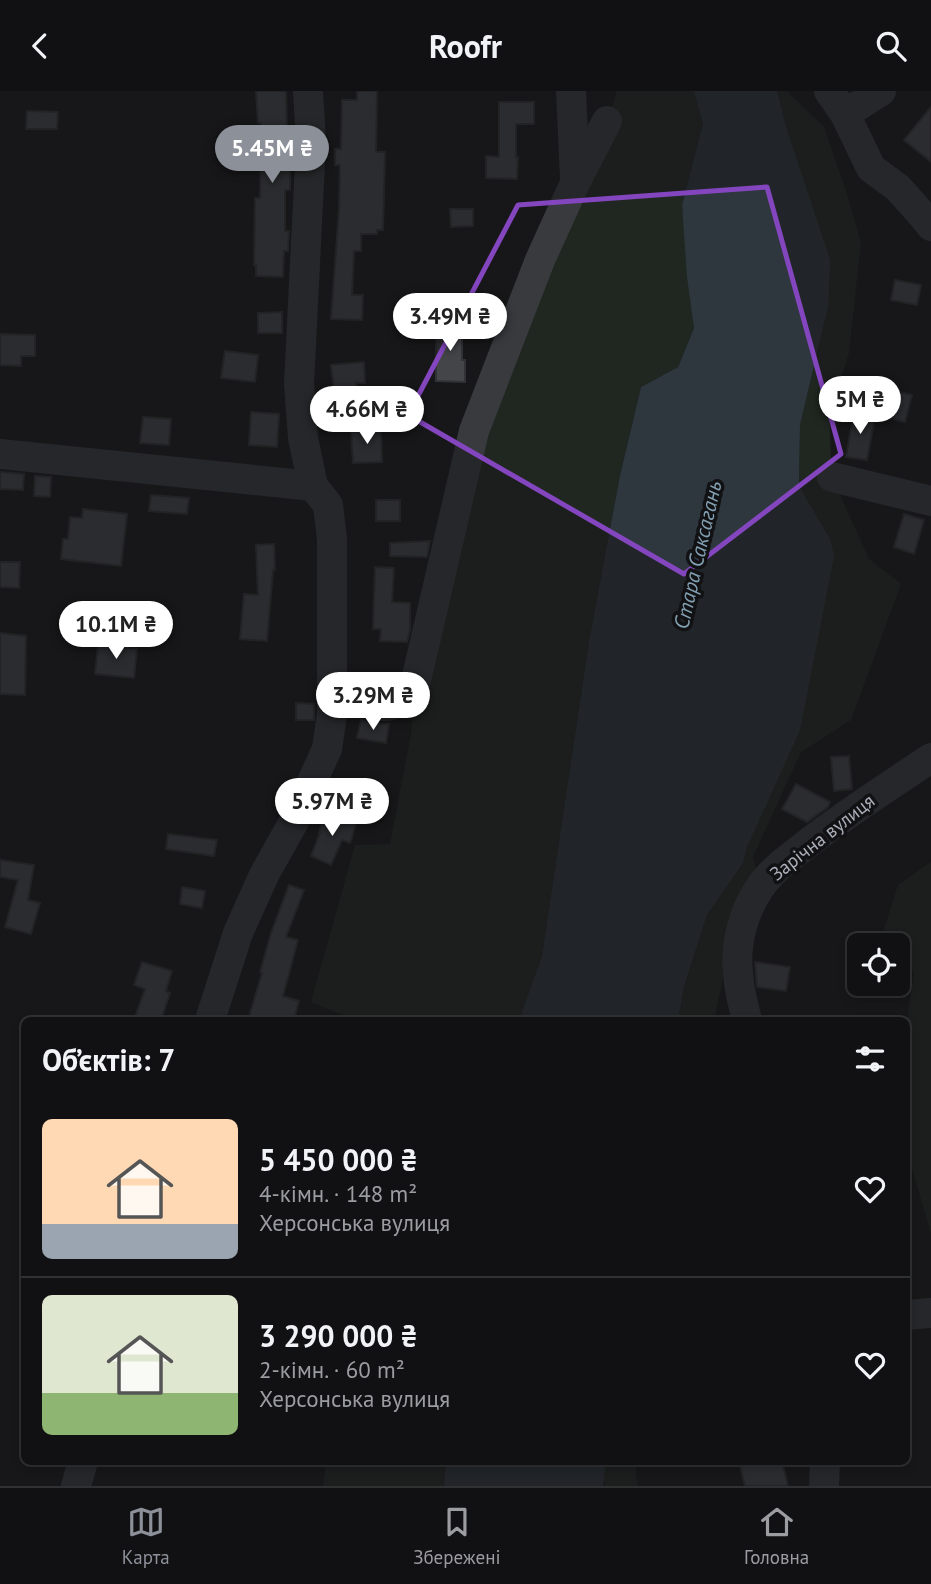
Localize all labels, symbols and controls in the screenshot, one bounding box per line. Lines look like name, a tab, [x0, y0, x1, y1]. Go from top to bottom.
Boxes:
text: Roofr	[429, 25, 502, 67]
icon: back	[21, 27, 59, 65]
icon: search	[872, 27, 910, 65]
pin: 5.45M ₴	[207, 125, 337, 185]
text: 5.45M ₴	[231, 133, 313, 162]
pin: 3.49M ₴	[385, 293, 515, 353]
text: 3.49M ₴	[409, 301, 491, 330]
pin: 5M ₴	[819, 377, 901, 436]
text: 5M ₴	[835, 384, 885, 413]
pin: 4.66M ₴	[302, 387, 432, 446]
text: 4.66M ₴	[326, 394, 408, 423]
water label: Стара Саксагань	[667, 478, 728, 632]
pin: 10.1M ₴	[51, 601, 181, 661]
text: 10.1M ₴	[75, 609, 157, 638]
pin: 3.29M ₴	[308, 673, 438, 732]
text: 3.29M ₴	[332, 680, 414, 709]
pin: 5.97M ₴	[267, 779, 397, 838]
text: 5.97M ₴	[291, 786, 373, 815]
street label: Зарічна вулиця	[765, 789, 879, 885]
map controls	[847, 933, 910, 996]
button: locate	[847, 933, 910, 996]
text: Об’єктів: 7	[42, 1040, 175, 1079]
icon: filters	[851, 1040, 889, 1078]
text: 5 450 000 ₴	[259, 1140, 418, 1179]
icon: home	[98, 1147, 182, 1231]
icon: heart	[851, 1170, 889, 1208]
text: 4-кімн. · 148 m²	[259, 1179, 417, 1208]
text: Херсонська вулиця	[259, 1208, 450, 1237]
text: 3 290 000 ₴	[259, 1316, 418, 1355]
icon: home	[98, 1323, 182, 1407]
icon: heart	[851, 1346, 889, 1384]
text: 2-кімн. · 60 m²	[259, 1355, 405, 1384]
text: Херсонська вулиця	[259, 1384, 450, 1413]
tab: Карта	[122, 1503, 170, 1569]
tab: Збережені	[413, 1503, 500, 1569]
tab: Головна	[744, 1503, 809, 1569]

